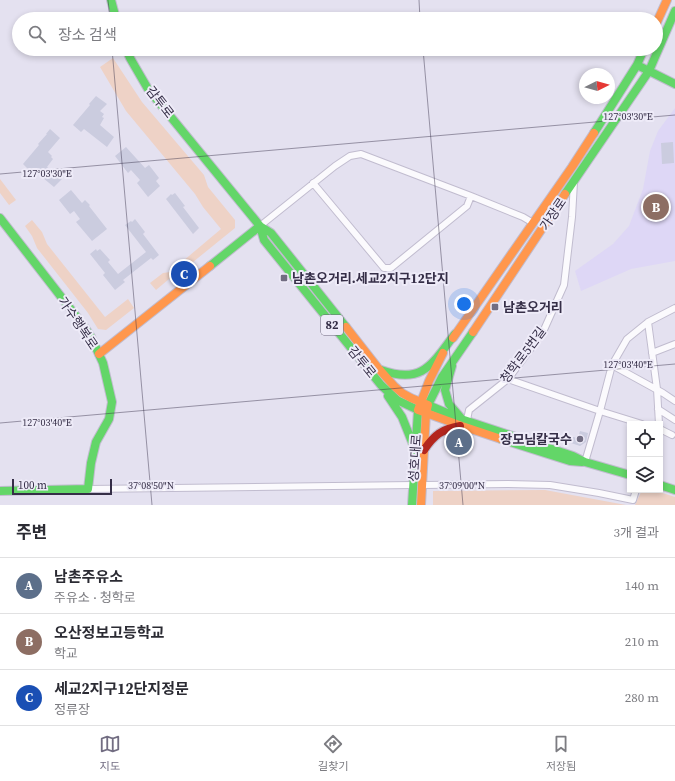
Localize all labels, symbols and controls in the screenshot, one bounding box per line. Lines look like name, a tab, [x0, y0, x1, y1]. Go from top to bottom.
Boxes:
search box	[12, 12, 663, 56]
icon: search	[26, 23, 48, 45]
text: 장소 검색	[58, 24, 117, 45]
north arrow	[579, 68, 615, 104]
street label: 감투로	[142, 83, 178, 121]
text: 127°03'30"E	[603, 110, 653, 123]
text: 127°03'30"E	[22, 167, 72, 180]
pin: B	[643, 192, 669, 222]
street label: 가장로	[536, 194, 570, 234]
pin: C	[171, 259, 197, 289]
place label: 남촌오거리.세교2지구12단지	[292, 270, 449, 287]
marker: 남촌오거리.세교2지구12단지	[279, 273, 289, 283]
street label: 가수행복로	[54, 293, 102, 353]
your location	[454, 294, 474, 314]
place label: 남촌오거리	[503, 299, 563, 316]
marker: 남촌오거리	[490, 302, 500, 312]
road number: 82	[321, 315, 343, 335]
street label: 청학로5번길	[496, 323, 550, 387]
street label: 감투로	[344, 343, 380, 381]
text: 127°03'40"E	[603, 358, 653, 371]
text: 127°03'40"E	[22, 416, 72, 429]
map controls	[627, 421, 663, 493]
button: locate	[627, 421, 663, 457]
pin: A	[446, 427, 472, 457]
place label: 장모님칼국수	[500, 431, 572, 448]
street label: 성호대로	[405, 434, 425, 482]
marker: 장모님칼국수	[575, 434, 585, 444]
button: layers	[627, 457, 663, 493]
scale bar	[12, 477, 112, 496]
text: 100 m	[18, 478, 47, 493]
text: 37°08'50"N	[128, 479, 174, 492]
text: 37°09'00"N	[439, 479, 485, 492]
text: 주변	[16, 520, 47, 544]
text: 3개 결과	[614, 524, 659, 541]
text: 남촌주유소	[54, 566, 123, 587]
text: A	[25, 577, 33, 594]
text: 140 m	[625, 577, 659, 594]
text: 주유소 · 청학로	[54, 589, 136, 606]
text: 오산정보고등학교	[54, 622, 164, 643]
text: B	[25, 633, 33, 650]
text: 210 m	[625, 633, 659, 650]
text: 학교	[54, 645, 78, 662]
text: 세교2지구12단지정문	[54, 678, 189, 699]
text: C	[25, 689, 33, 706]
text: 280 m	[625, 689, 659, 706]
text: 정류장	[54, 701, 90, 718]
tab: 지도	[99, 733, 121, 774]
tab: 길찾기	[318, 733, 348, 774]
tab: 저장됨	[546, 733, 576, 774]

